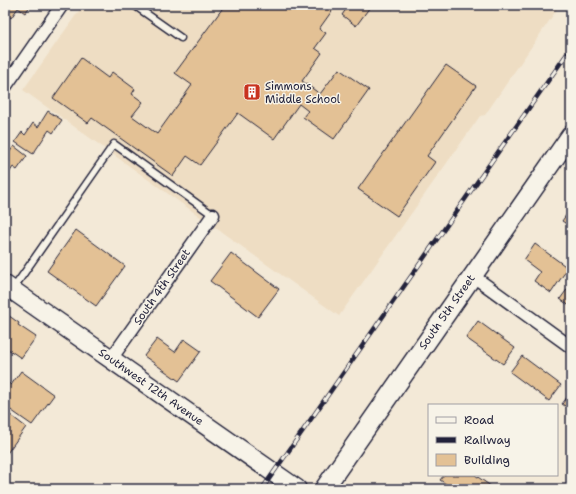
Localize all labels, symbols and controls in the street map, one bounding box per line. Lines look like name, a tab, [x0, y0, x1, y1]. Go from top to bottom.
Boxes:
place label: Simmons Middle School	[265, 79, 341, 107]
building icon: Simmons Middle School	[242, 82, 262, 102]
street label: South 4th Street	[130, 246, 194, 328]
street label: South 5th Street	[415, 271, 479, 353]
street label: Southwest 12th Avenue	[96, 345, 206, 429]
legend	[428, 404, 558, 476]
text: Road	[464, 412, 495, 428]
text: Railway	[464, 432, 511, 448]
text: Building	[464, 452, 510, 468]

